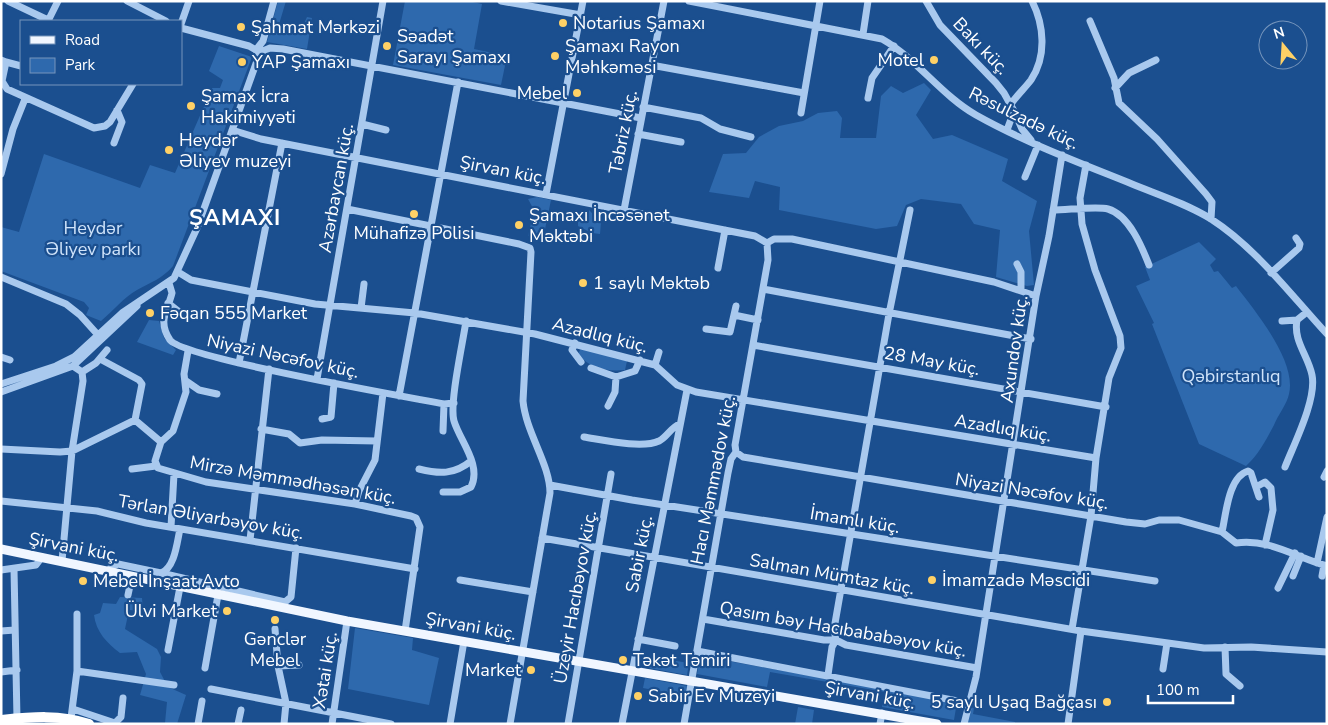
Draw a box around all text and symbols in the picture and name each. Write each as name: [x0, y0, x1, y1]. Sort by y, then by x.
place label: Notarius Şamaxı: [573, 11, 705, 35]
street label: Bakı küç.: [948, 12, 1014, 80]
place label: Şahmat Mərkəzi: [251, 15, 380, 39]
marker: Notarius Şamaxı: [557, 17, 569, 29]
legend: [20, 20, 182, 85]
north arrow: [1258, 20, 1308, 70]
marker: Şahmat Mərkəzi: [235, 21, 247, 33]
text: N: [1271, 22, 1287, 44]
place label: Səadət Sarayı Şamaxı: [397, 24, 511, 69]
text: Road: [65, 30, 100, 50]
place label: Şamaxı Rayon Məhkəməsi: [565, 34, 680, 79]
marker: Səadət Sarayı Şamaxı: [381, 40, 393, 52]
place label: Motel: [878, 48, 925, 72]
place label: YAP Şamaxı: [251, 50, 350, 74]
marker: Şamaxı Rayon Məhkəməsi: [549, 50, 561, 62]
marker: Motel: [928, 54, 940, 66]
text: Park: [65, 55, 95, 75]
marker: YAP Şamaxı: [236, 56, 248, 68]
place label: Mebel: [517, 81, 568, 105]
street label: Rəsulzadə küç.: [965, 81, 1083, 155]
place label: Şamax İcra Hakimiyyəti: [201, 84, 296, 129]
marker: Mebel: [571, 87, 583, 99]
street label: Təbriz küç.: [603, 88, 643, 176]
marker: Şamax İcra Hakimiyyəti: [185, 100, 197, 112]
street label: Azərbaycan küç.: [313, 122, 359, 254]
place label: Heydər Əliyev muzeyi: [179, 128, 291, 173]
marker: Heydər Əliyev muzeyi: [163, 144, 175, 156]
street label: Şirvan küç.: [458, 150, 548, 190]
district label: ŞAMAXI: [189, 203, 281, 233]
place label: Şamaxı İncəsənət Məktəbi: [529, 203, 670, 248]
marker: Mühafizə Polisi: [408, 208, 420, 220]
park label: Heydər Əliyev parkı: [45, 216, 141, 261]
marker: Şamaxı İncəsənət Məktəbi: [513, 219, 525, 231]
place label: Mühafizə Polisi: [353, 221, 475, 245]
place label: 1 saylı Məktəb: [593, 271, 710, 295]
marker: 1 saylı Məktəb: [577, 277, 589, 289]
street label: Axundov küç.: [995, 294, 1033, 404]
place label: Fəqan 555 Market: [160, 301, 308, 325]
marker: Fəqan 555 Market: [144, 307, 156, 319]
street label: Azadlıq küç.: [550, 312, 650, 358]
street label: Niyazi Nəcəfov küç.: [205, 328, 361, 384]
street label: 28 May küç.: [882, 341, 982, 381]
park label: Qəbirstanlıq: [1181, 364, 1281, 388]
street label: Hacı Məmmədov küç.: [685, 393, 741, 567]
street label: Azadlıq küç.: [953, 409, 1053, 447]
street label: Mirzə Məmmədhəsən küç.: [188, 450, 398, 510]
street label: Niyazi Nəcəfov küç.: [954, 467, 1110, 515]
street label: Tərlan Əliyarbəyov küç.: [116, 489, 306, 545]
street label: İmamlı küç.: [808, 501, 902, 539]
street label: Üzeyir Hacıbəyov küç.: [548, 508, 602, 686]
street label: Sabir küç.: [620, 513, 658, 595]
street label: Şirvani küç.: [27, 526, 121, 568]
street label: Salman Mümtaz küç.: [748, 548, 916, 600]
place label: İmamzadə Məscidi: [942, 568, 1090, 592]
place label: Mebel İnşaat Avto: [93, 569, 240, 593]
marker: İmamzadə Məscidi: [926, 574, 938, 586]
marker: Mebel İnşaat Avto: [77, 575, 89, 587]
street label: Qasım bəy Hacıbababəyov küç.: [718, 595, 968, 663]
place label: Ülvi Market: [125, 599, 218, 623]
marker: Ülvi Market: [221, 605, 233, 617]
street label: Şirvani küç.: [424, 606, 518, 646]
marker: Gənclər Mebel: [269, 614, 281, 626]
place label: Gənclər Mebel: [244, 627, 307, 672]
street label: Xətai küç.: [307, 630, 343, 710]
place label: Təkət Təmiri: [633, 648, 730, 672]
marker: Təkət Təmiri: [617, 654, 629, 666]
place label: Market: [465, 658, 522, 682]
marker: Market: [525, 664, 537, 676]
scale bar: [1148, 672, 1233, 704]
street label: Şirvani küç.: [823, 675, 917, 715]
text: 100 m: [1156, 680, 1200, 700]
place label: Sabir Ev Muzeyi: [648, 684, 775, 708]
marker: Sabir Ev Muzeyi: [632, 690, 644, 702]
place label: 5 saylı Uşaq Bağçası: [931, 690, 1097, 714]
marker: 5 saylı Uşaq Bağçası: [1101, 696, 1113, 708]

